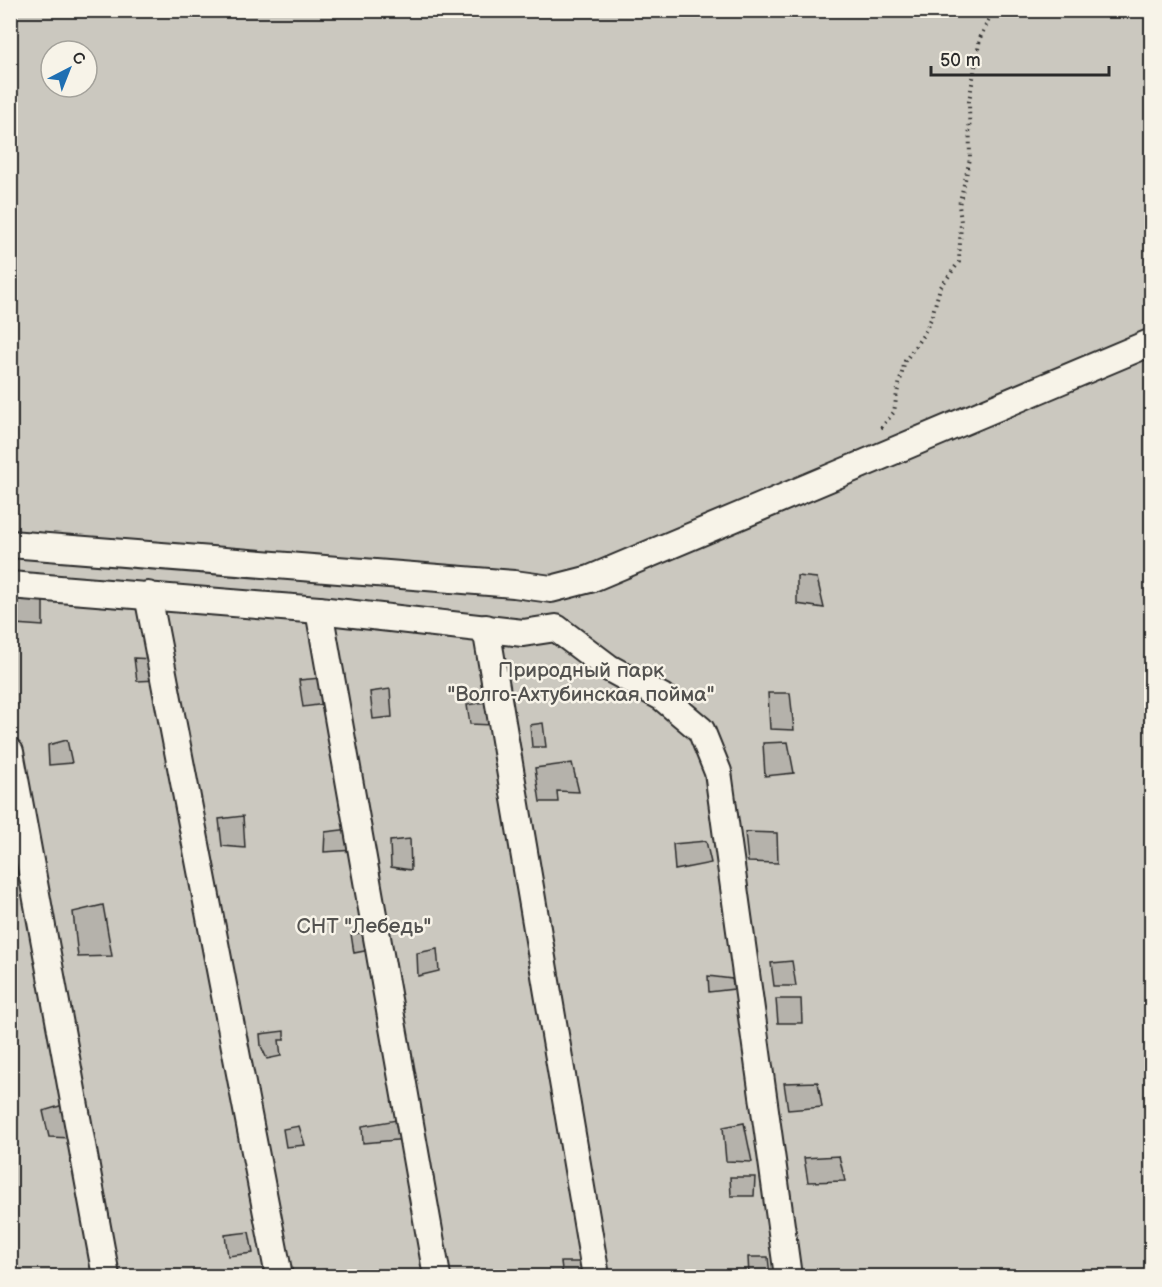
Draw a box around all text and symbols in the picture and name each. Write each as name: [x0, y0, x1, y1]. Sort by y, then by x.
north arrow: [39, 39, 99, 99]
scale bar: [931, 39, 1110, 77]
text: С: [68, 48, 89, 70]
text: 50 m: [940, 50, 981, 71]
park label: Природный парк "Волго-Ахтубинская пойма": [447, 658, 715, 707]
park label: СНТ "Лебедь": [297, 914, 431, 939]

